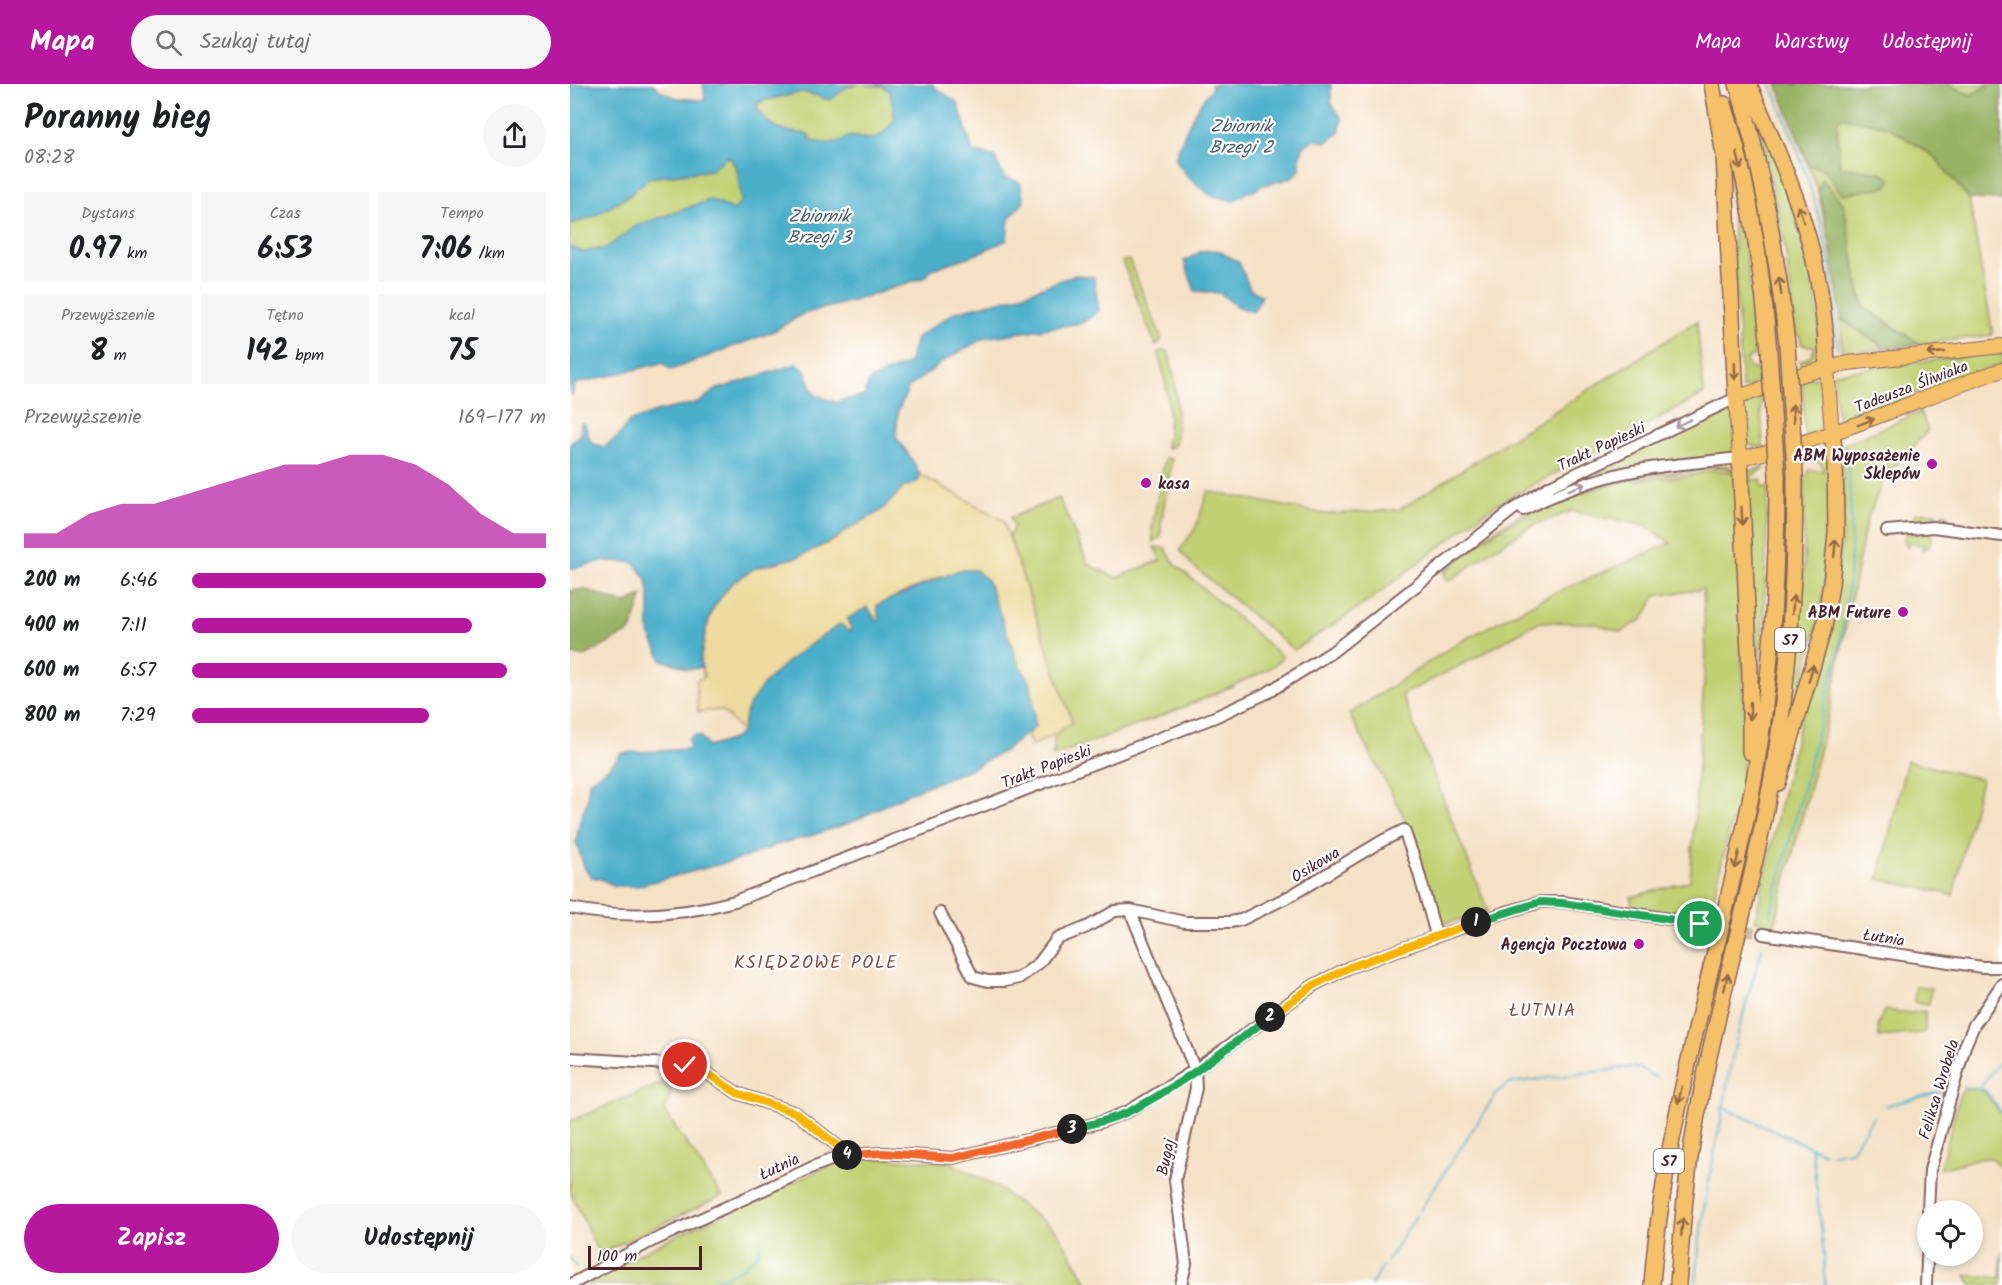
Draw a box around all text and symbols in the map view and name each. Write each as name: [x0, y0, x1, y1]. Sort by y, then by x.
search box: [131, 15, 551, 69]
text: Mapa: [30, 20, 95, 65]
text: Szukaj tutaj: [200, 25, 310, 60]
icon: search: [152, 26, 185, 59]
text: Mapa: [1695, 26, 1741, 59]
text: Warstwy: [1774, 26, 1849, 59]
text: Udostępnij: [1882, 26, 1972, 59]
text: Poranny bieg: [24, 93, 212, 146]
button: share: [483, 104, 546, 167]
water label: Zbiornik Brzegi 2: [1209, 113, 1275, 163]
text: 08:28: [24, 142, 75, 174]
one-way arrow: [1734, 151, 1746, 170]
text: Dystans: [81, 201, 135, 226]
text: Czas: [270, 201, 300, 226]
text: Tempo: [440, 201, 484, 226]
water label: Zbiornik Brzegi 3: [787, 203, 854, 253]
one-way arrow: [1795, 205, 1806, 224]
text: 0.97: [69, 226, 121, 274]
text: 6:53: [257, 226, 313, 274]
text: 7:06: [419, 226, 472, 274]
text: km: [121, 241, 147, 266]
text: /km: [472, 241, 505, 266]
one-way arrow: [1775, 277, 1786, 297]
text: Przewyższenie: [61, 303, 155, 328]
text: Tętno: [266, 303, 304, 328]
text: kcal: [449, 303, 475, 328]
text: 8: [90, 328, 107, 376]
text: 142: [246, 328, 289, 376]
text: 75: [447, 328, 477, 376]
text: m: [107, 343, 126, 368]
text: bpm: [289, 343, 324, 368]
one-way arrow: [1926, 348, 1946, 359]
street label: Tadeusza Śliwiaka: [1851, 354, 1972, 421]
one-way arrow: [1729, 360, 1740, 380]
text: Przewyższenie: [24, 402, 142, 434]
text: 169–177 m: [458, 402, 546, 434]
one-way arrow: [1787, 404, 1798, 424]
street label: Trakt Papieski: [1554, 416, 1651, 479]
one-way arrow: [1856, 416, 1875, 427]
one-way arrow: [1674, 418, 1692, 429]
place label: ABM Wyposażenie Sklepów: [1793, 444, 1921, 487]
marker: ABM Wyposażenie Sklepów: [1925, 457, 1939, 471]
place label: kasa: [1158, 472, 1190, 497]
marker: kasa: [1139, 476, 1153, 490]
one-way arrow: [1567, 481, 1585, 492]
one-way arrow: [1737, 506, 1748, 526]
one-way arrow: [1829, 538, 1840, 558]
text: 200 m: [24, 565, 80, 597]
text: 6:46: [120, 565, 158, 597]
one-way arrow: [1788, 594, 1799, 614]
place label: ABM Future: [1808, 601, 1891, 626]
marker: ABM Future: [1896, 605, 1910, 619]
text: 400 m: [24, 610, 80, 642]
text: 7:11: [120, 610, 147, 642]
road number: S7: [1775, 628, 1805, 652]
text: 600 m: [24, 655, 79, 687]
text: 6:57: [120, 655, 156, 687]
one-way arrow: [1806, 663, 1818, 682]
text: 800 m: [24, 700, 80, 732]
text: 7:29: [120, 700, 156, 732]
one-way arrow: [1744, 701, 1756, 721]
street label: Trakt Papieski: [998, 738, 1096, 796]
street label: Osikowa: [1286, 841, 1345, 890]
one-way arrow: [1731, 850, 1742, 869]
pin: [1674, 898, 1725, 949]
pin: 1: [1461, 907, 1491, 937]
icon: arrive: [1683, 907, 1716, 940]
text: 1: [1474, 909, 1478, 934]
street label: Łutnia: [1861, 923, 1906, 954]
place label: Agencja Pocztowa: [1501, 933, 1627, 958]
marker: Agencja Pocztowa: [1632, 937, 1646, 951]
district label: KSIĘDZOWE POLE: [734, 949, 898, 978]
one-way arrow: [1721, 973, 1733, 992]
district label: ŁUTNIA: [1509, 997, 1577, 1026]
pin: 2: [1255, 1002, 1285, 1032]
text: 2: [1265, 1004, 1275, 1029]
street label: Feliksa Wrobela: [1912, 1036, 1967, 1143]
pin: [659, 1039, 710, 1090]
icon: check: [668, 1048, 701, 1081]
one-way arrow: [1674, 1086, 1686, 1105]
pin: 3: [1057, 1114, 1087, 1144]
text: 3: [1068, 1116, 1076, 1141]
street label: Bugaj: [1150, 1136, 1183, 1178]
pin: 4: [832, 1140, 862, 1170]
text: 4: [843, 1142, 851, 1167]
street label: Łutnia: [755, 1147, 804, 1188]
road number: S7: [1654, 1149, 1684, 1173]
map controls: [1917, 1200, 1983, 1266]
button: locate: [1917, 1200, 1983, 1266]
button: Zapisz: [24, 1204, 279, 1273]
button: Udostępnij: [291, 1204, 546, 1273]
one-way arrow: [1677, 1217, 1688, 1237]
scale bar: [588, 1243, 702, 1270]
text: 100 m: [597, 1244, 637, 1269]

